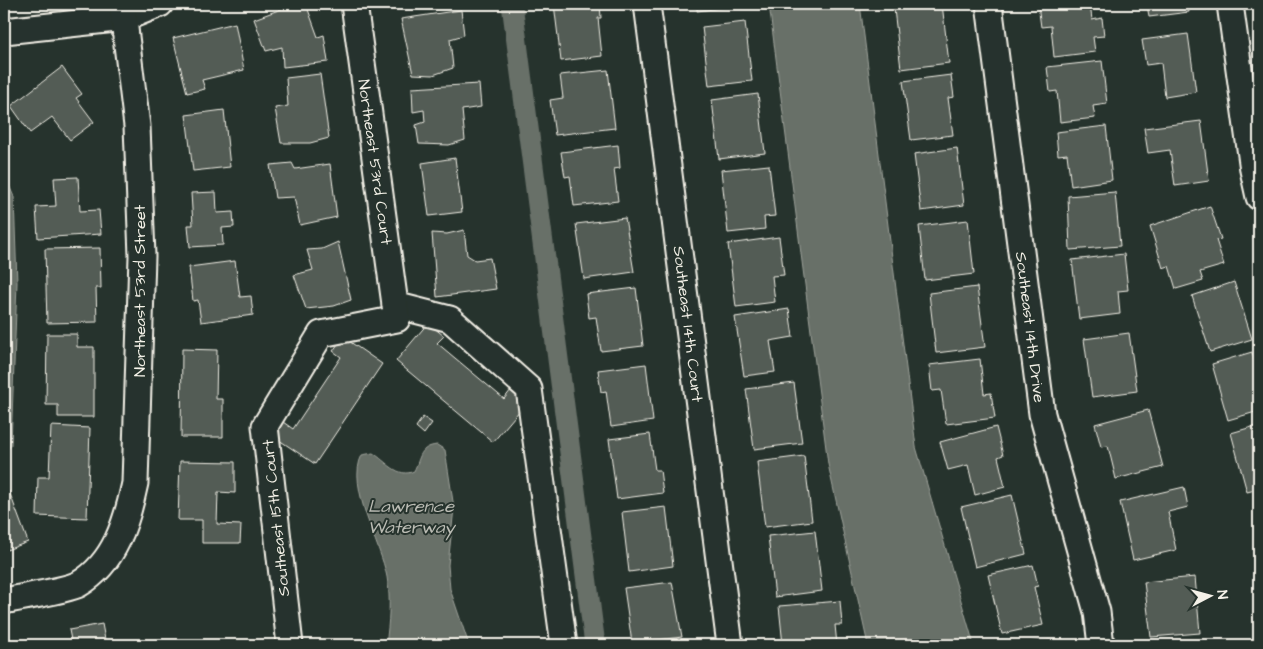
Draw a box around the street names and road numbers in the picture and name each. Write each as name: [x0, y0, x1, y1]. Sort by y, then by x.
street label: Northeast 53rd Court: [353, 78, 398, 247]
street label: Northeast 53rd Street: [129, 204, 151, 377]
street label: Southeast 14th Court: [668, 245, 709, 404]
street label: Southeast 14th Drive: [1010, 250, 1050, 404]
street label: Southeast 15th Court: [257, 438, 295, 597]

